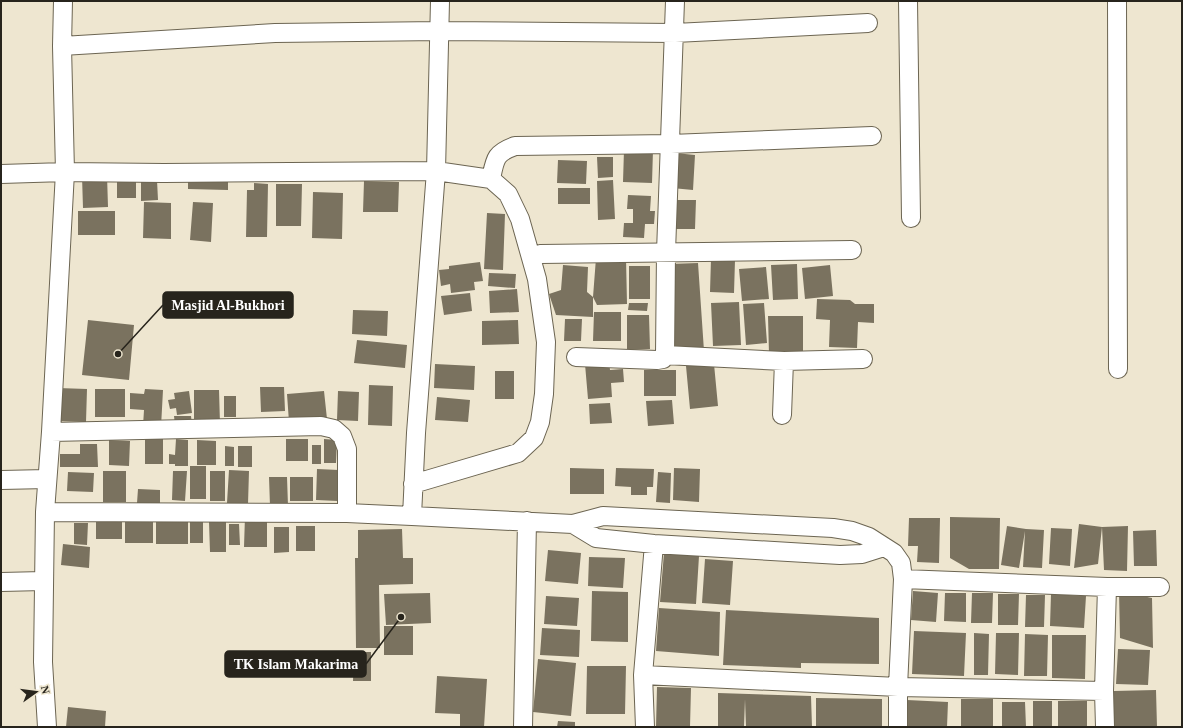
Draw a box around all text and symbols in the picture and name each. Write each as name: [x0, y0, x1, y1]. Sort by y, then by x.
callout: Masjid Al-Bukhori: [163, 292, 293, 318]
text: Masjid Al-Bukhori: [171, 298, 285, 313]
callout: TK Islam Makarima: [225, 651, 366, 677]
text: TK Islam Makarima: [234, 657, 358, 672]
north arrow: [16, 672, 56, 712]
text: N: [39, 684, 52, 695]

